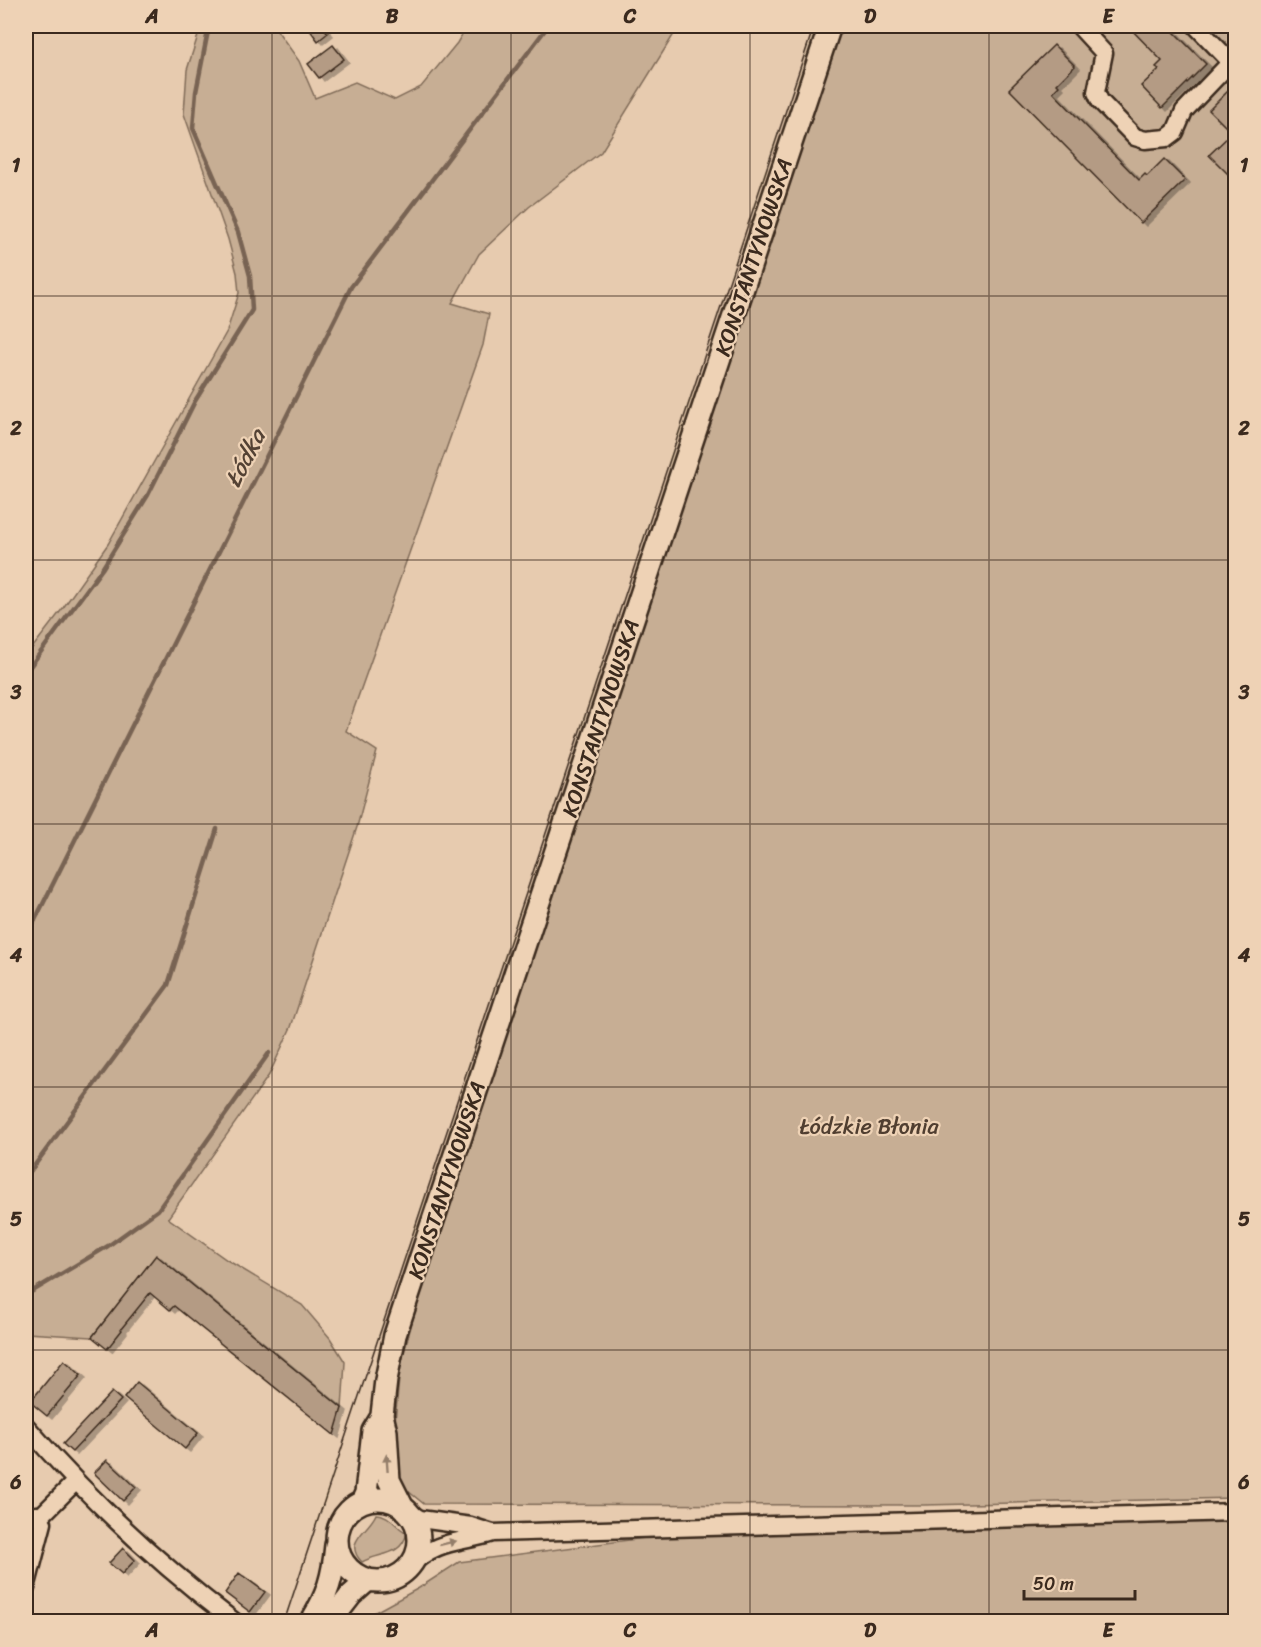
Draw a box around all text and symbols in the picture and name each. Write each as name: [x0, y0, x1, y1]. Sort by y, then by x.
text: A: [144, 0, 159, 34]
text: B: [386, 0, 399, 34]
text: C: [623, 0, 637, 34]
text: D: [864, 0, 877, 34]
text: E: [1102, 0, 1115, 34]
text: 1: [12, 148, 21, 183]
text: 1: [1240, 148, 1249, 183]
street label: KONSTANTYNOWSKA: [703, 153, 804, 361]
text: 2: [9, 411, 22, 446]
text: 2: [1237, 411, 1250, 446]
water label: Łódka: [213, 420, 278, 495]
street label: KONSTANTYNOWSKA: [550, 614, 651, 822]
text: 3: [10, 675, 22, 710]
text: 3: [1238, 675, 1250, 710]
text: 4: [9, 938, 23, 973]
text: 4: [1237, 938, 1251, 973]
street label: KONSTANTYNOWSKA: [396, 1076, 497, 1284]
park label: Łódzkie Błonia: [799, 1107, 940, 1146]
text: 5: [10, 1202, 22, 1237]
text: 5: [1238, 1202, 1250, 1237]
one-way arrow: [383, 1453, 392, 1472]
text: 6: [9, 1465, 22, 1500]
text: 6: [1237, 1465, 1250, 1500]
one-way arrow: [439, 1538, 457, 1548]
scale bar: [1024, 1563, 1135, 1601]
text: 50 m: [1033, 1568, 1074, 1600]
text: A: [144, 1613, 159, 1647]
text: B: [386, 1613, 399, 1647]
text: C: [623, 1613, 637, 1647]
text: D: [864, 1613, 877, 1647]
text: E: [1102, 1613, 1115, 1647]

